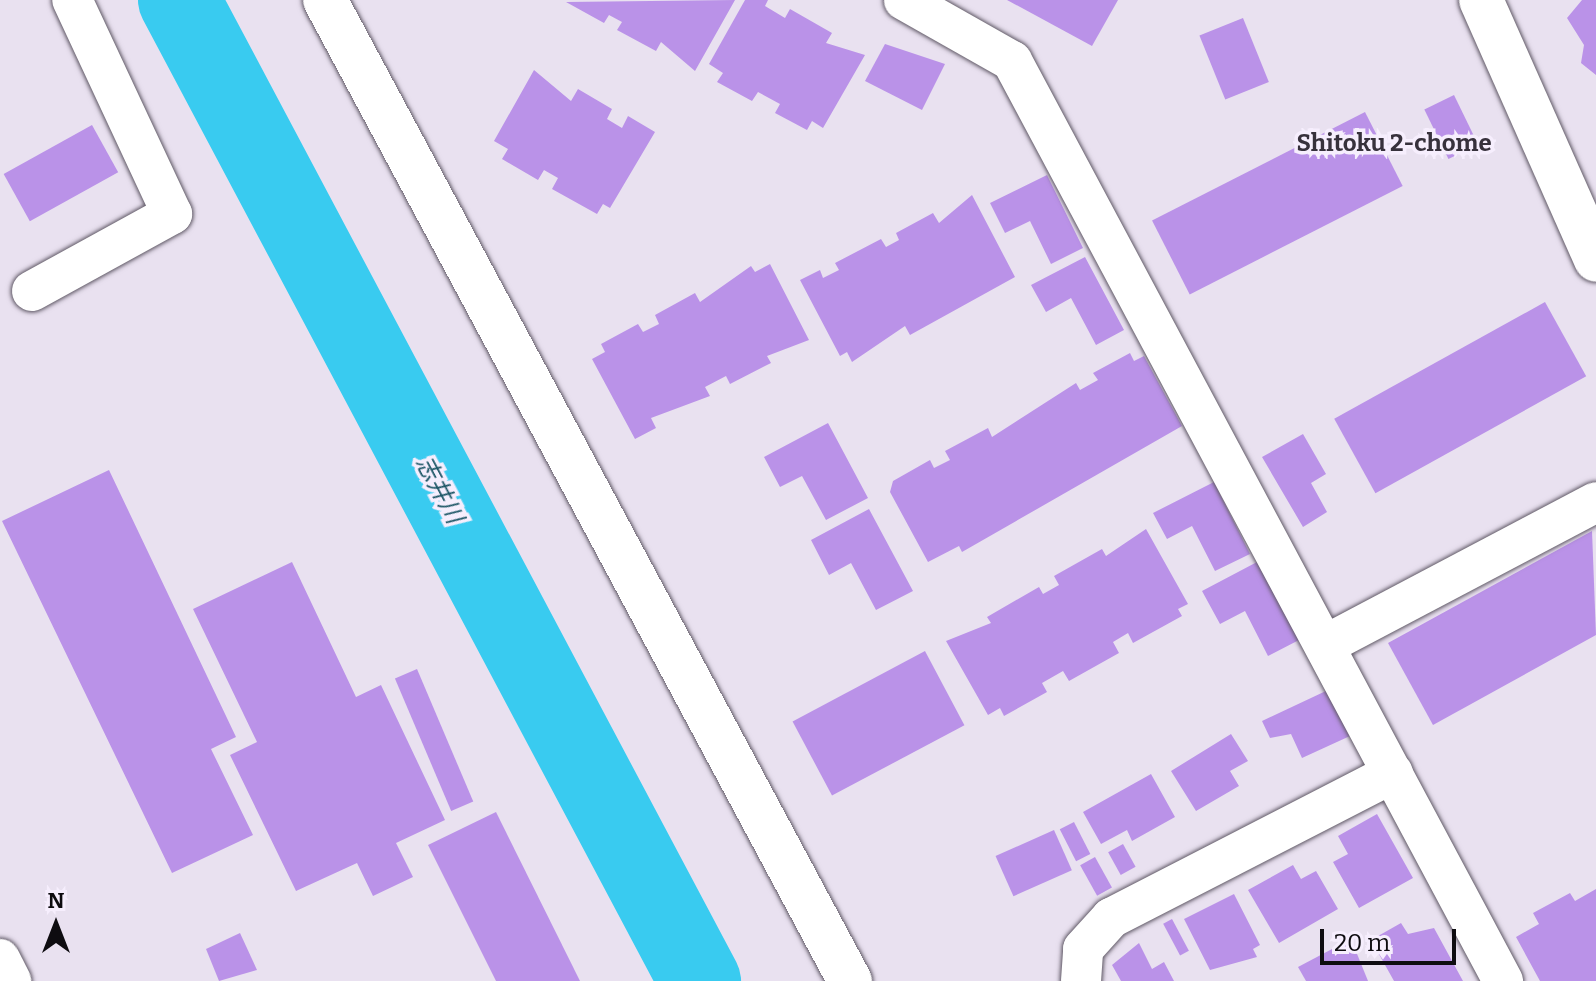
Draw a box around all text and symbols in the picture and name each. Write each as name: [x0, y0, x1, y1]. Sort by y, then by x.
district label: Shitoku 2-chome: [1296, 130, 1492, 158]
water label: 志井川: [409, 451, 469, 529]
north arrow: [16, 885, 96, 965]
text: N: [48, 887, 64, 914]
scale bar: [1324, 913, 1460, 963]
text: 20 m: [1334, 929, 1390, 957]

